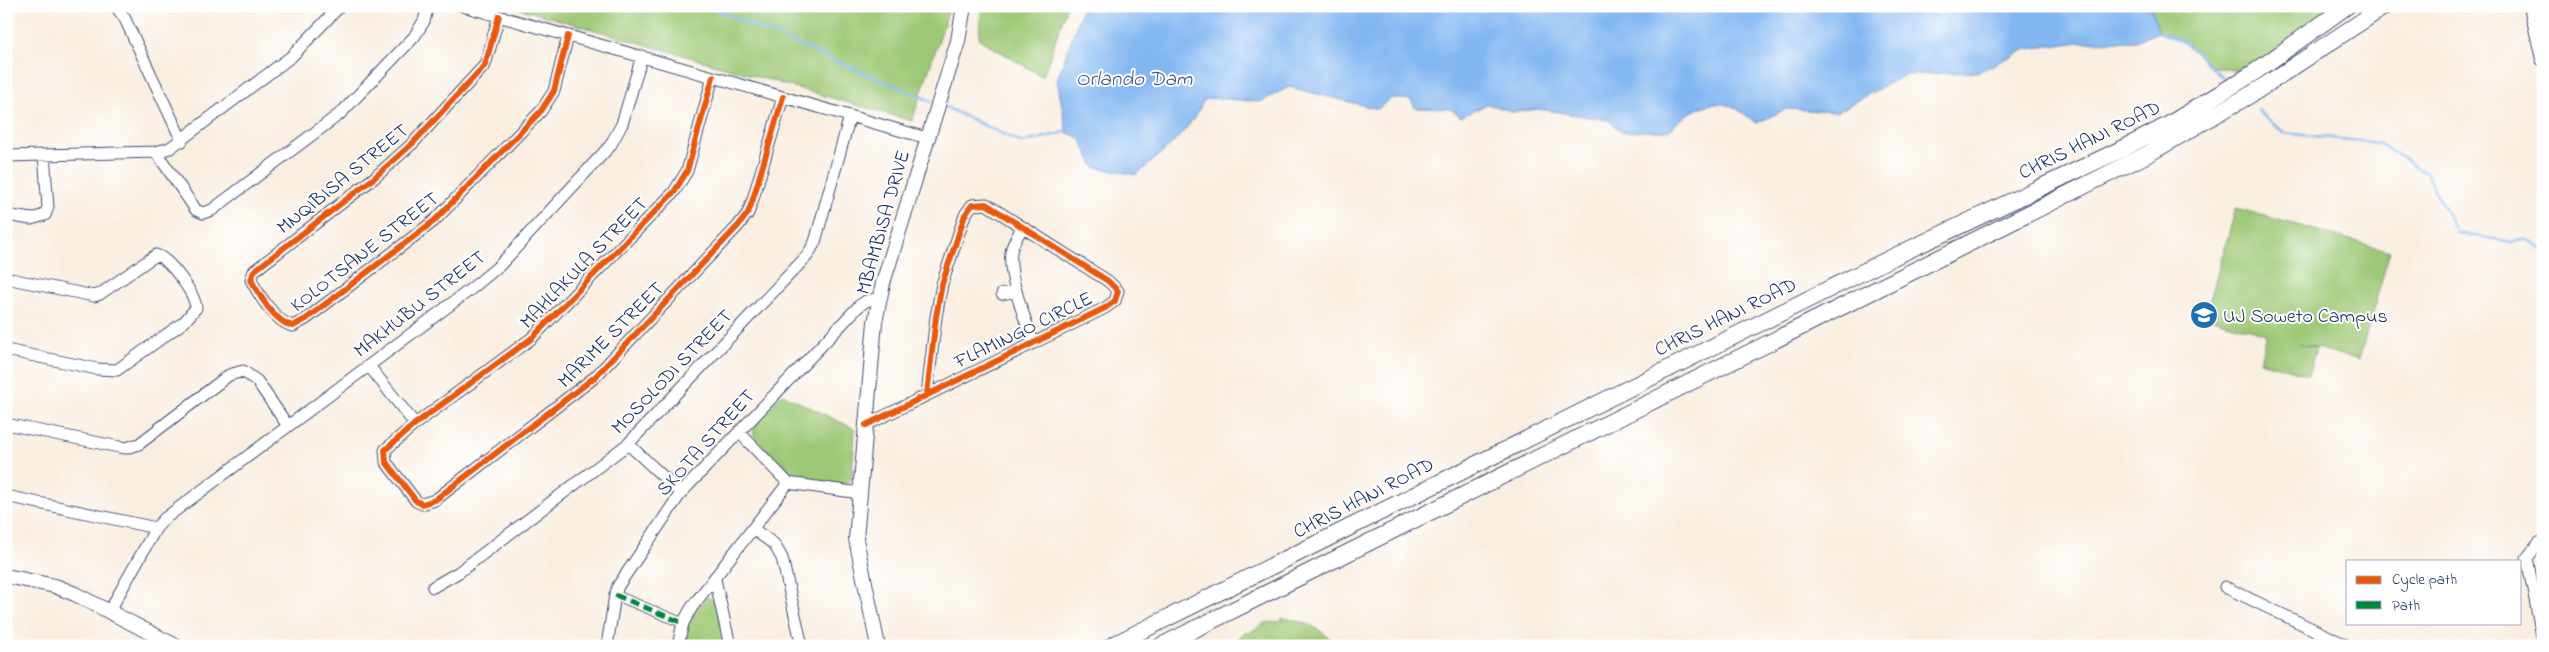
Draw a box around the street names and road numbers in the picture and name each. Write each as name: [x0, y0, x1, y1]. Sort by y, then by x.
street label: CHRIS HANI ROAD: [2014, 94, 2166, 188]
street label: MNQIBISA STREET: [271, 118, 416, 242]
street label: MBAMBISA DRIVE: [850, 147, 919, 298]
street label: KOLOTSANE STREET: [285, 186, 446, 320]
street label: MAHLAKULA STREET: [514, 191, 656, 336]
street label: MAKHUBU STREET: [348, 244, 493, 366]
street label: CHRIS HANI ROAD: [1650, 271, 1802, 365]
street label: MARIME STREET: [552, 276, 672, 396]
street label: FLAMINGO CIRCLE: [949, 285, 1098, 378]
street label: MOSOLODI STREET: [605, 304, 740, 442]
street label: SKOTA STREET: [651, 384, 763, 504]
street label: CHRIS HANI ROAD: [1289, 451, 1440, 547]

